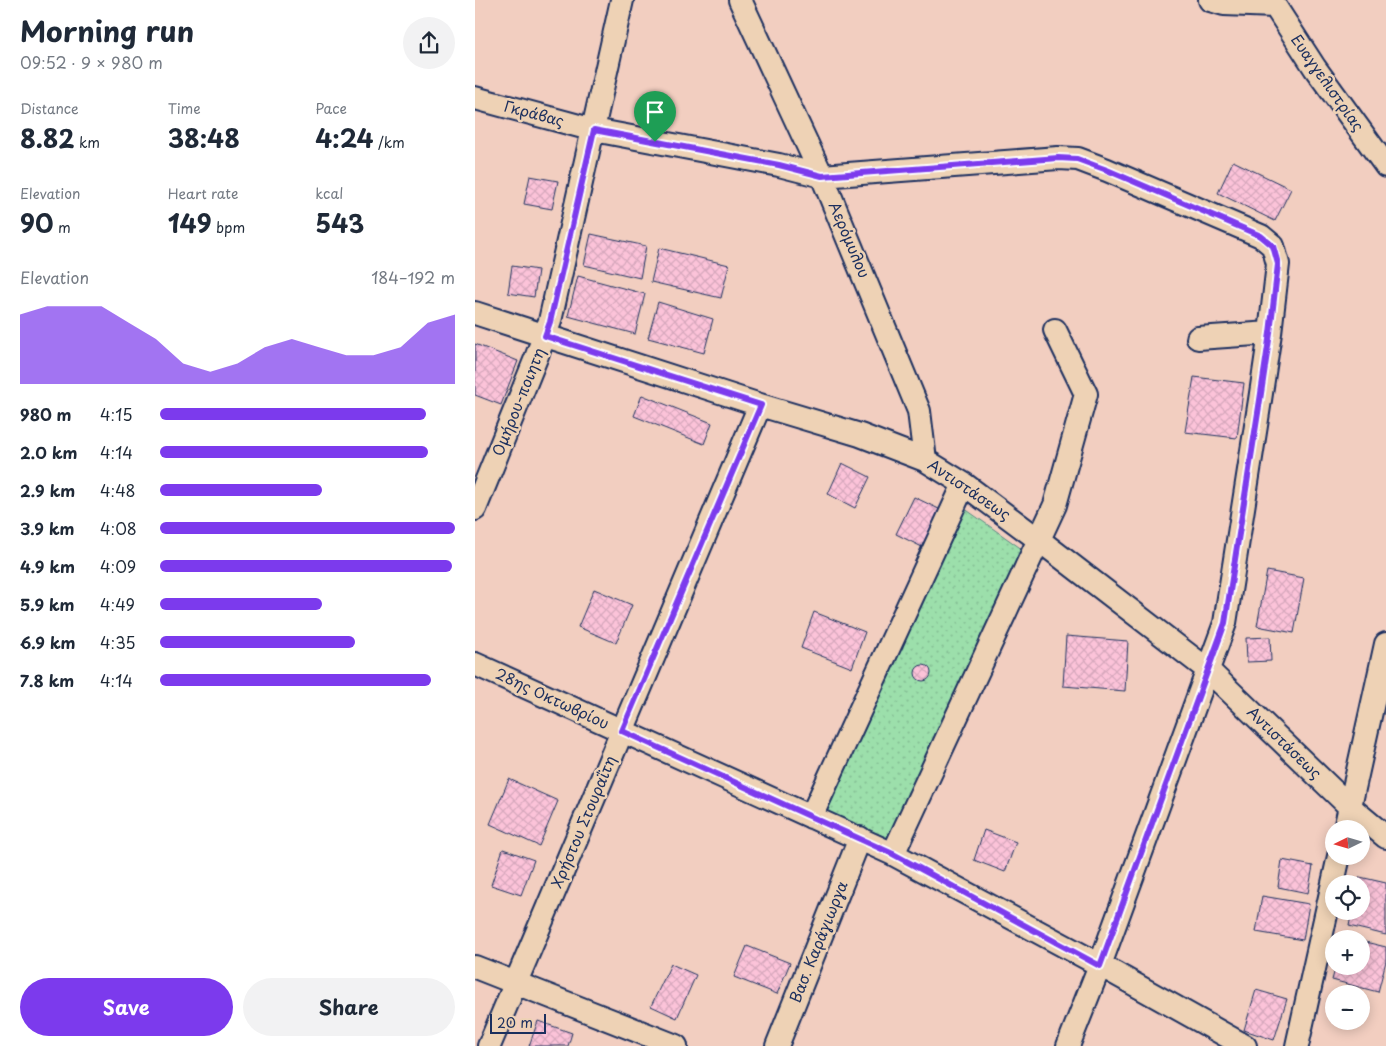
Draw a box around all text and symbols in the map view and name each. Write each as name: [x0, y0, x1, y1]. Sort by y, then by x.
text: Morning run: [20, 9, 194, 52]
button: share: [403, 17, 455, 69]
street label: Ευαγγελιστρίας: [1286, 29, 1371, 136]
text: 09:52 · 9 × 980 m: [20, 50, 163, 74]
pin: [634, 91, 676, 142]
street label: Γκράβας: [502, 94, 567, 132]
text: Distance: [20, 98, 79, 119]
text: Time: [168, 98, 201, 119]
text: Pace: [315, 98, 347, 119]
icon: arrive: [641, 98, 669, 126]
text: 8.82: [20, 119, 74, 157]
text: 38:48: [168, 119, 240, 157]
text: 4:24: [315, 119, 373, 157]
text: km: [74, 132, 100, 153]
text: /km: [373, 132, 405, 153]
text: Elevation: [20, 183, 80, 204]
text: Heart rate: [168, 183, 238, 204]
text: kcal: [315, 183, 343, 204]
street label: Αερόμυλου: [824, 198, 877, 281]
text: 90: [20, 204, 53, 242]
text: 149: [168, 204, 212, 242]
text: 543: [315, 204, 364, 242]
text: m: [53, 217, 71, 238]
text: bpm: [212, 217, 245, 238]
text: Elevation: [20, 265, 89, 289]
text: 184–192 m: [371, 265, 455, 289]
street label: Ομήρου-ποιητη: [485, 344, 550, 459]
text: 980 m: [20, 402, 72, 426]
text: 4:15: [100, 402, 133, 426]
text: 2.0 km: [20, 440, 77, 464]
text: 4:14: [100, 440, 133, 464]
street label: Αντιστάσεως: [924, 452, 1016, 525]
text: 2.9 km: [20, 478, 75, 502]
text: 4:48: [100, 478, 136, 502]
text: 3.9 km: [20, 516, 75, 540]
text: 4:08: [100, 516, 137, 540]
text: 4.9 km: [20, 554, 75, 578]
text: 4:09: [100, 554, 136, 578]
text: 5.9 km: [20, 592, 75, 616]
text: 4:49: [100, 592, 135, 616]
text: 6.9 km: [20, 630, 76, 654]
text: 4:35: [100, 630, 136, 654]
street label: 28ης Οκτωβρίου: [492, 661, 613, 734]
text: 7.8 km: [20, 668, 74, 692]
text: 4:14: [100, 668, 133, 692]
street label: Αντιστάσεως: [1243, 700, 1328, 784]
street label: Χρήστου Στουραΐτη: [544, 752, 621, 891]
north arrow: [1325, 820, 1370, 865]
map controls: [1325, 820, 1370, 1030]
button: locate: [1325, 875, 1370, 920]
street label: Βασ. Καράγιωργα: [783, 877, 853, 1006]
button: +: [1325, 930, 1370, 975]
button: Save: [20, 978, 233, 1036]
button: Share: [243, 978, 455, 1036]
button: −: [1325, 985, 1370, 1030]
scale bar: [490, 1011, 546, 1034]
text: 20 m: [497, 1012, 533, 1033]

